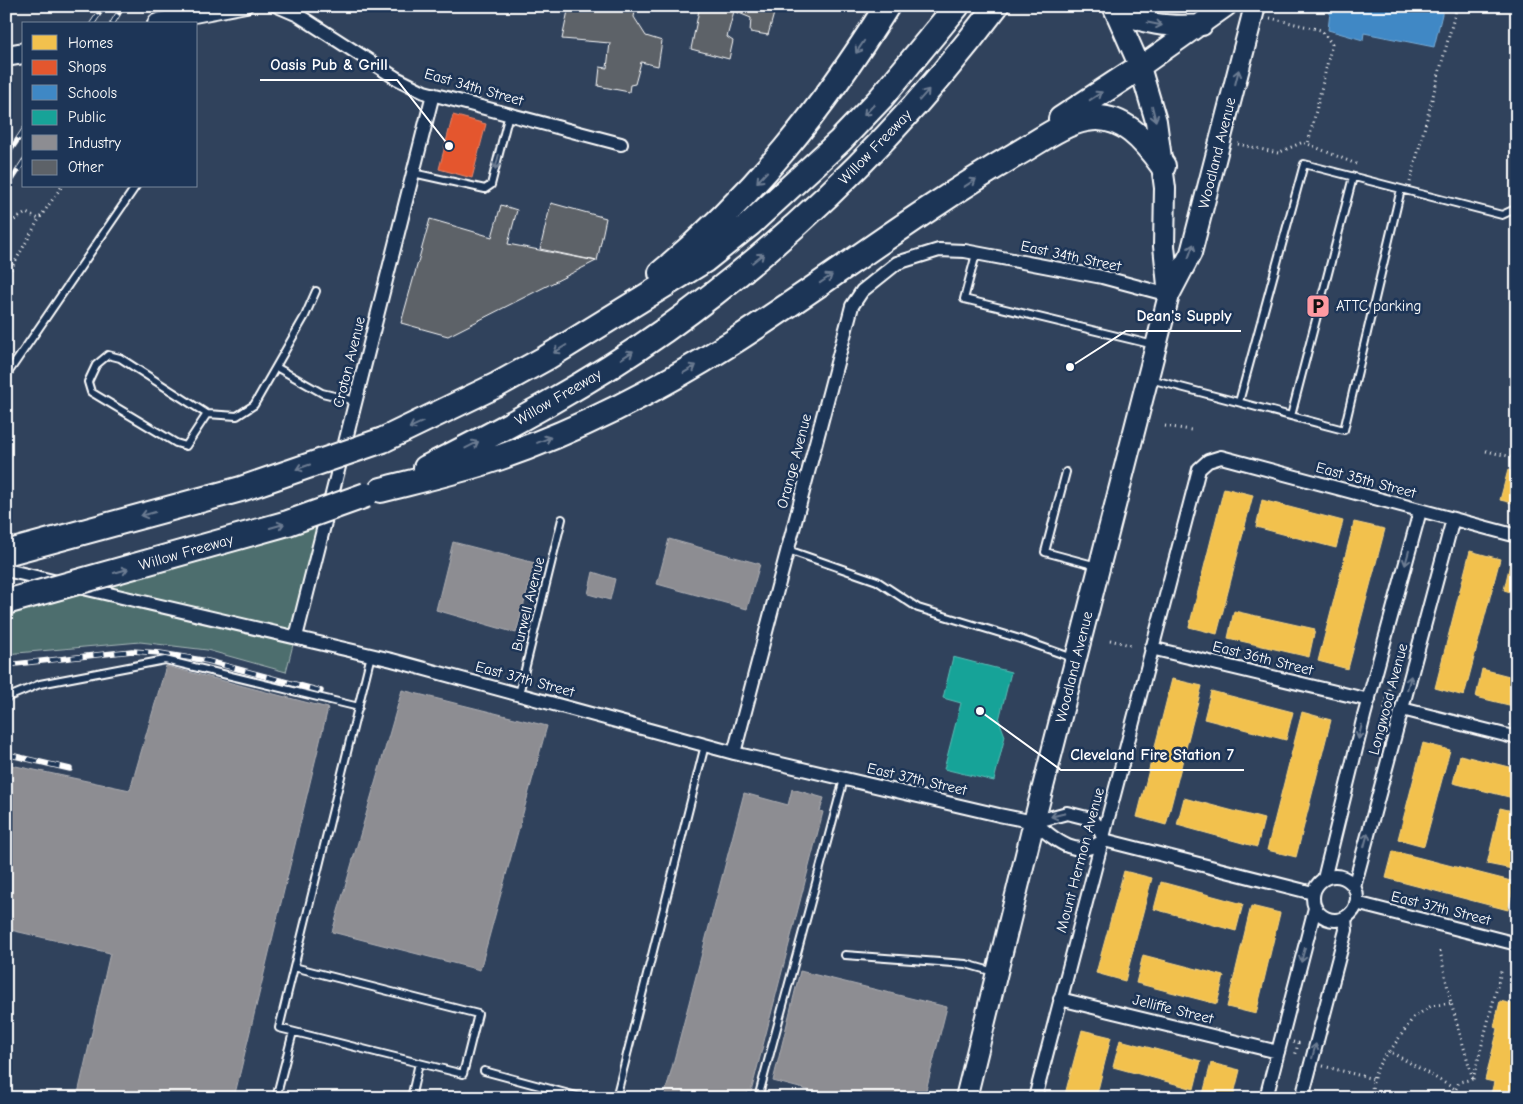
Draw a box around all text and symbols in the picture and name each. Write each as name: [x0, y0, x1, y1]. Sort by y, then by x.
one-way arrow: [1147, 20, 1163, 30]
legend: [22, 22, 198, 188]
text: Homes: [68, 34, 113, 52]
one-way arrow: [855, 40, 865, 54]
callout: Oasis Pub & Grill: [260, 49, 397, 80]
text: Oasis Pub & Grill: [270, 56, 388, 74]
text: Shops: [68, 58, 106, 76]
street label: East 34th Street: [422, 64, 526, 110]
one-way arrow: [1232, 70, 1242, 86]
text: Schools: [68, 84, 117, 102]
one-way arrow: [918, 89, 929, 102]
one-way arrow: [1088, 91, 1102, 101]
street label: Woodland Avenue: [1194, 95, 1240, 211]
one-way arrow: [863, 104, 875, 117]
street label: Willow Freeway: [835, 106, 915, 188]
one-way arrow: [1150, 106, 1159, 122]
text: Public: [68, 108, 106, 126]
text: Industry: [68, 134, 121, 152]
one-way arrow: [492, 153, 501, 169]
text: Other: [68, 158, 103, 176]
one-way arrow: [756, 170, 768, 183]
one-way arrow: [962, 178, 976, 188]
street label: East 34th Street: [1019, 237, 1123, 276]
one-way arrow: [1187, 244, 1196, 260]
one-way arrow: [751, 253, 764, 264]
one-way arrow: [819, 274, 833, 285]
parking icon: ATTC parking: [1305, 293, 1331, 319]
place label: ATTC parking: [1336, 297, 1422, 315]
callout: Dean's Supply: [1126, 300, 1241, 331]
text: Dean's Supply: [1136, 307, 1232, 325]
street label: Croton Avenue: [329, 314, 369, 410]
one-way arrow: [553, 345, 567, 355]
one-way arrow: [620, 349, 634, 360]
one-way arrow: [683, 363, 697, 373]
street label: Willow Freeway: [511, 365, 605, 429]
street label: Orange Avenue: [773, 411, 815, 510]
one-way arrow: [409, 420, 424, 430]
one-way arrow: [536, 435, 552, 444]
one-way arrow: [464, 440, 479, 450]
street label: East 35th Street: [1314, 458, 1419, 502]
one-way arrow: [296, 463, 312, 473]
one-way arrow: [140, 510, 156, 520]
one-way arrow: [269, 521, 285, 530]
street label: Willow Freeway: [137, 530, 236, 574]
one-way arrow: [1402, 550, 1411, 566]
street label: Burwell Avenue: [508, 555, 549, 653]
one-way arrow: [112, 565, 128, 575]
street label: Woodland Avenue: [1051, 609, 1097, 725]
street label: East 36th Street: [1211, 637, 1316, 679]
street label: Longwood Avenue: [1364, 641, 1412, 757]
street label: East 37th Street: [473, 657, 577, 701]
one-way arrow: [1405, 675, 1414, 691]
one-way arrow: [1355, 724, 1364, 740]
callout: Cleveland Fire Station 7: [1061, 739, 1244, 770]
text: Cleveland Fire Station 7: [1070, 746, 1235, 764]
street label: East 37th Street: [865, 759, 969, 799]
street label: Mount Hermon Avenue: [1052, 785, 1108, 934]
one-way arrow: [1050, 811, 1066, 821]
one-way arrow: [1362, 832, 1372, 848]
street label: East 37th Street: [1389, 887, 1493, 929]
one-way arrow: [1298, 947, 1307, 963]
street label: Jelliffe Street: [1131, 990, 1216, 1028]
one-way arrow: [1310, 1043, 1319, 1059]

